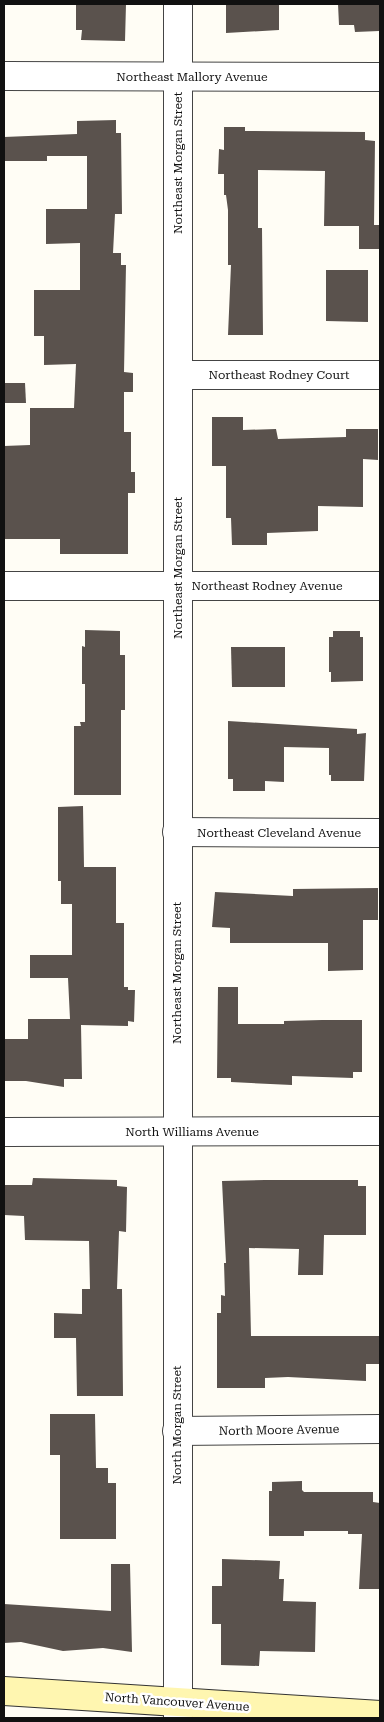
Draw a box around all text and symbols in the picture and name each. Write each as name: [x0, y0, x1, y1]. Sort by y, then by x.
street label: Northeast Mallory Avenue: [116, 70, 268, 84]
street label: Northeast Morgan Street: [171, 91, 185, 234]
street label: Northeast Rodney Court: [208, 368, 350, 382]
street label: Northeast Morgan Street: [171, 496, 185, 639]
street label: Northeast Rodney Avenue: [191, 579, 343, 593]
street label: Northeast Cleveland Avenue: [197, 826, 361, 840]
street label: Northeast Morgan Street: [170, 901, 184, 1044]
street label: North Williams Avenue: [125, 1125, 259, 1139]
street label: North Morgan Street: [170, 1365, 184, 1485]
street label: North Moore Avenue: [219, 1422, 340, 1438]
street label: North Vancouver Avenue: [104, 1690, 250, 1714]

